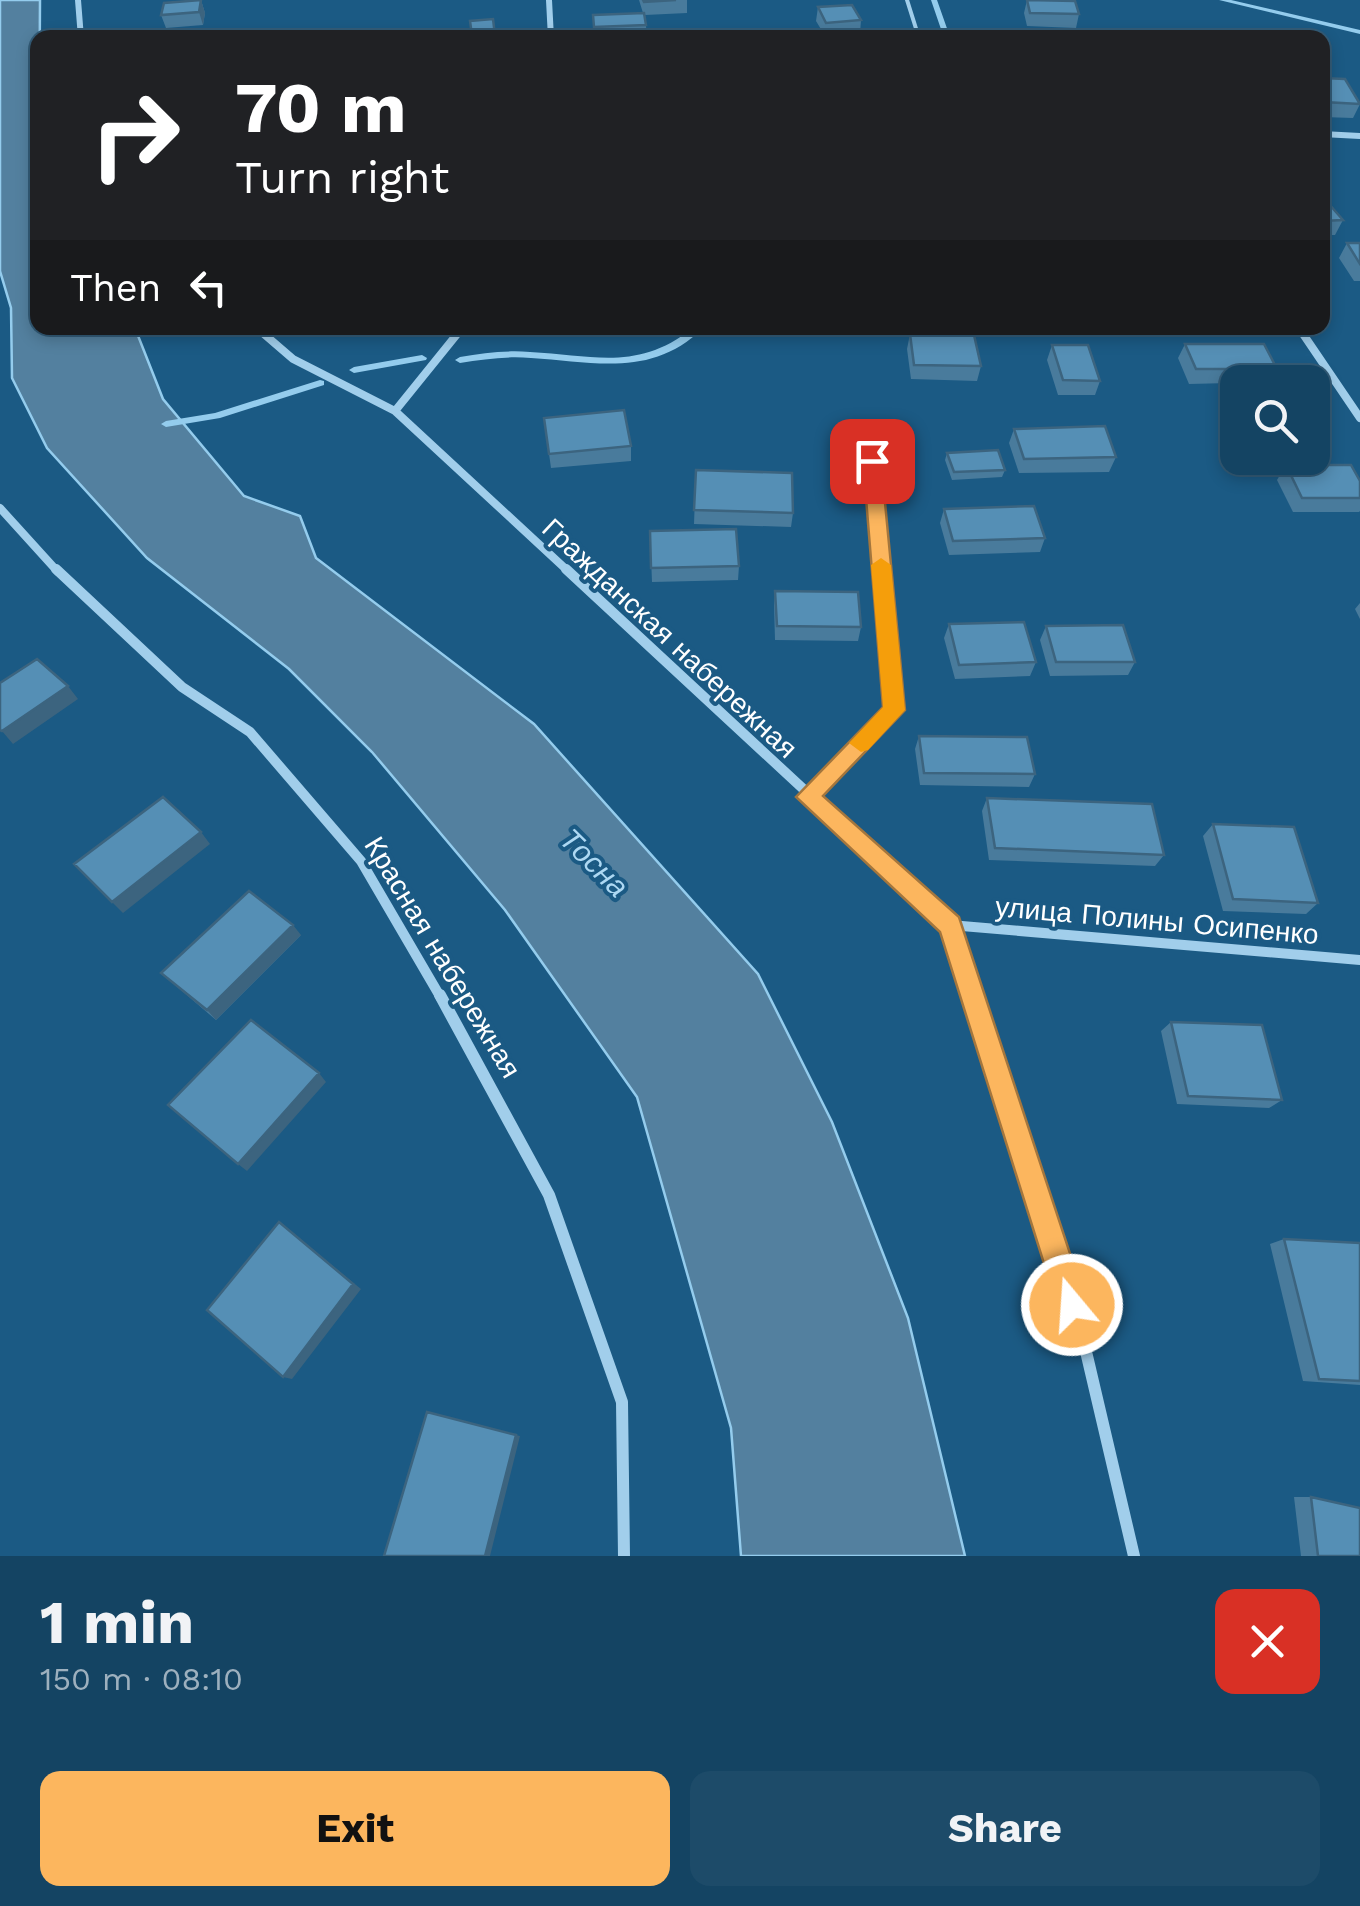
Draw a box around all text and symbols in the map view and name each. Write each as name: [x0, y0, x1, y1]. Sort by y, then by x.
text: 70 m: [235, 67, 407, 149]
icon: right: [70, 70, 200, 200]
text: Turn right: [235, 151, 449, 204]
icon: left: [181, 260, 236, 315]
text: Then: [70, 266, 161, 310]
map controls: [1220, 365, 1330, 475]
button: search: [1220, 365, 1330, 475]
pin: [830, 419, 915, 504]
icon: arrive: [845, 434, 900, 489]
street label: Гражданская набережная: [536, 512, 804, 765]
water label: Тосна: [553, 821, 636, 904]
street label: Красная набережная: [358, 831, 528, 1084]
street label: улица Полины Осипенко: [994, 890, 1320, 951]
position arrow: [1020, 1253, 1124, 1357]
text: 1 min: [40, 1587, 194, 1658]
button: close: [1215, 1589, 1320, 1694]
text: 150 m · 08:10: [40, 1660, 243, 1698]
button: Exit: [40, 1771, 670, 1886]
button: Share: [690, 1771, 1320, 1886]

